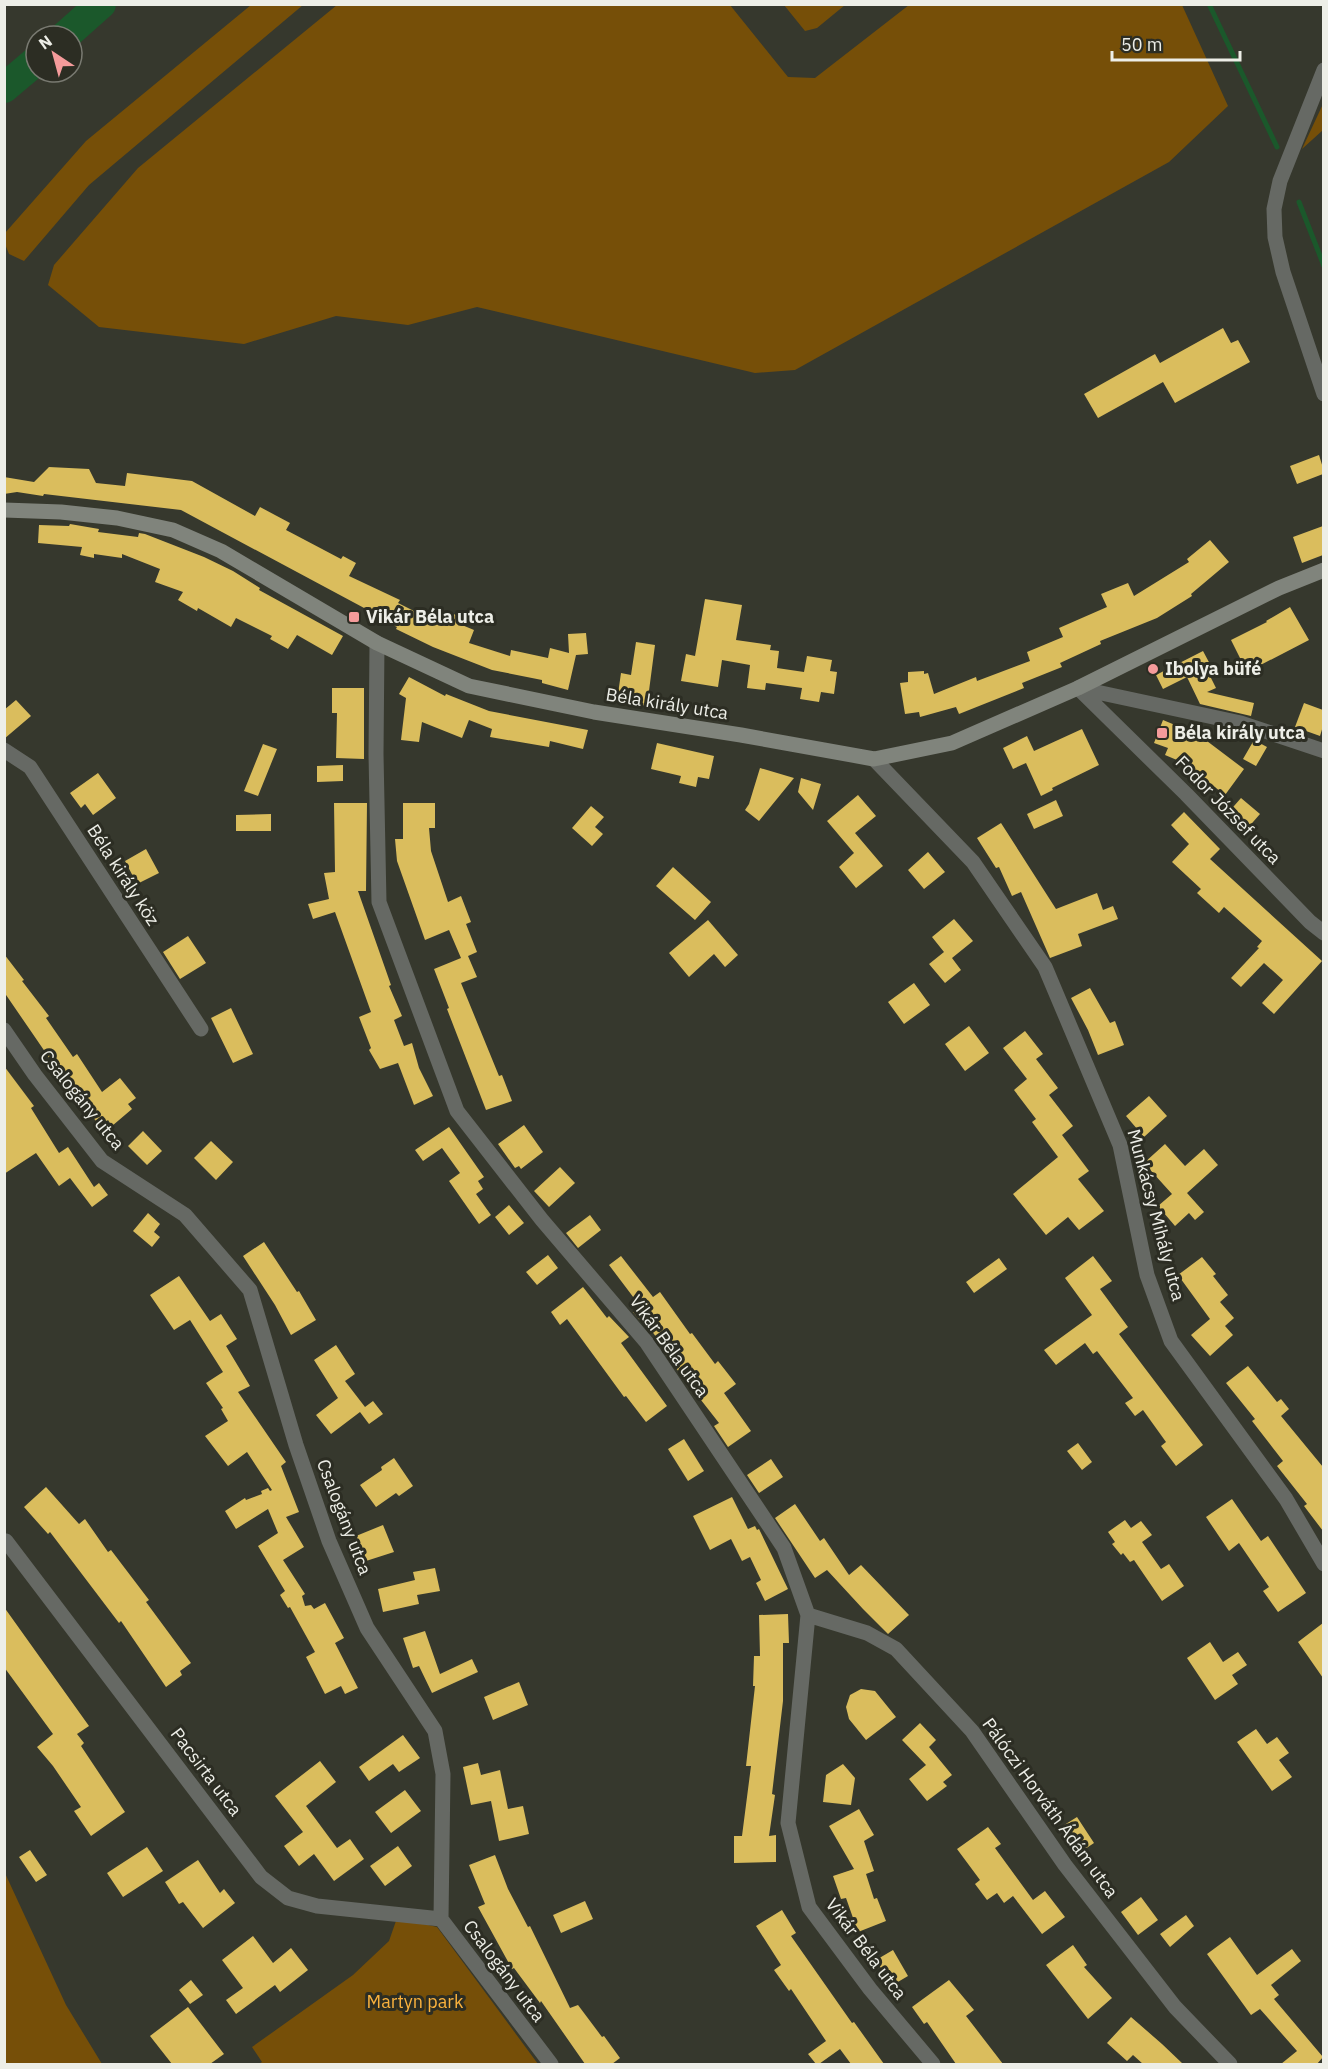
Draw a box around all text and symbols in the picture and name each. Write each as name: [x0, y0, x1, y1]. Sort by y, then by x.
north arrow: [24, 24, 84, 84]
scale bar: [1112, 24, 1240, 62]
text: N: [35, 30, 56, 53]
text: 50 m: [1121, 33, 1163, 56]
place label: Vikár Béla utca: [366, 605, 494, 628]
marker: Vikár Béla utca: [347, 610, 361, 624]
place label: Ibolya büfé: [1165, 657, 1261, 680]
marker: Ibolya büfé: [1146, 662, 1160, 676]
street label: Béla király utca: [604, 682, 730, 725]
place label: Béla király utca: [1174, 721, 1305, 744]
marker: Béla király utca: [1155, 726, 1169, 740]
street label: Fodor József utca: [1171, 750, 1286, 869]
street label: Béla király köz: [82, 820, 165, 930]
street label: Csalogány utca: [35, 1045, 130, 1155]
street label: Munkácsy Mihály utca: [1122, 1126, 1191, 1304]
street label: Vikár Béla utca: [625, 1290, 714, 1402]
street label: Csalogány utca: [312, 1456, 377, 1578]
street label: Pálóczi Horváth Ádám utca: [977, 1713, 1124, 1902]
street label: Pacsirta utca: [166, 1723, 247, 1821]
street label: Vikár Béla utca: [821, 1894, 912, 2004]
street label: Csalogány utca: [458, 1915, 551, 2027]
park label: Martyn park: [367, 1990, 464, 2013]

